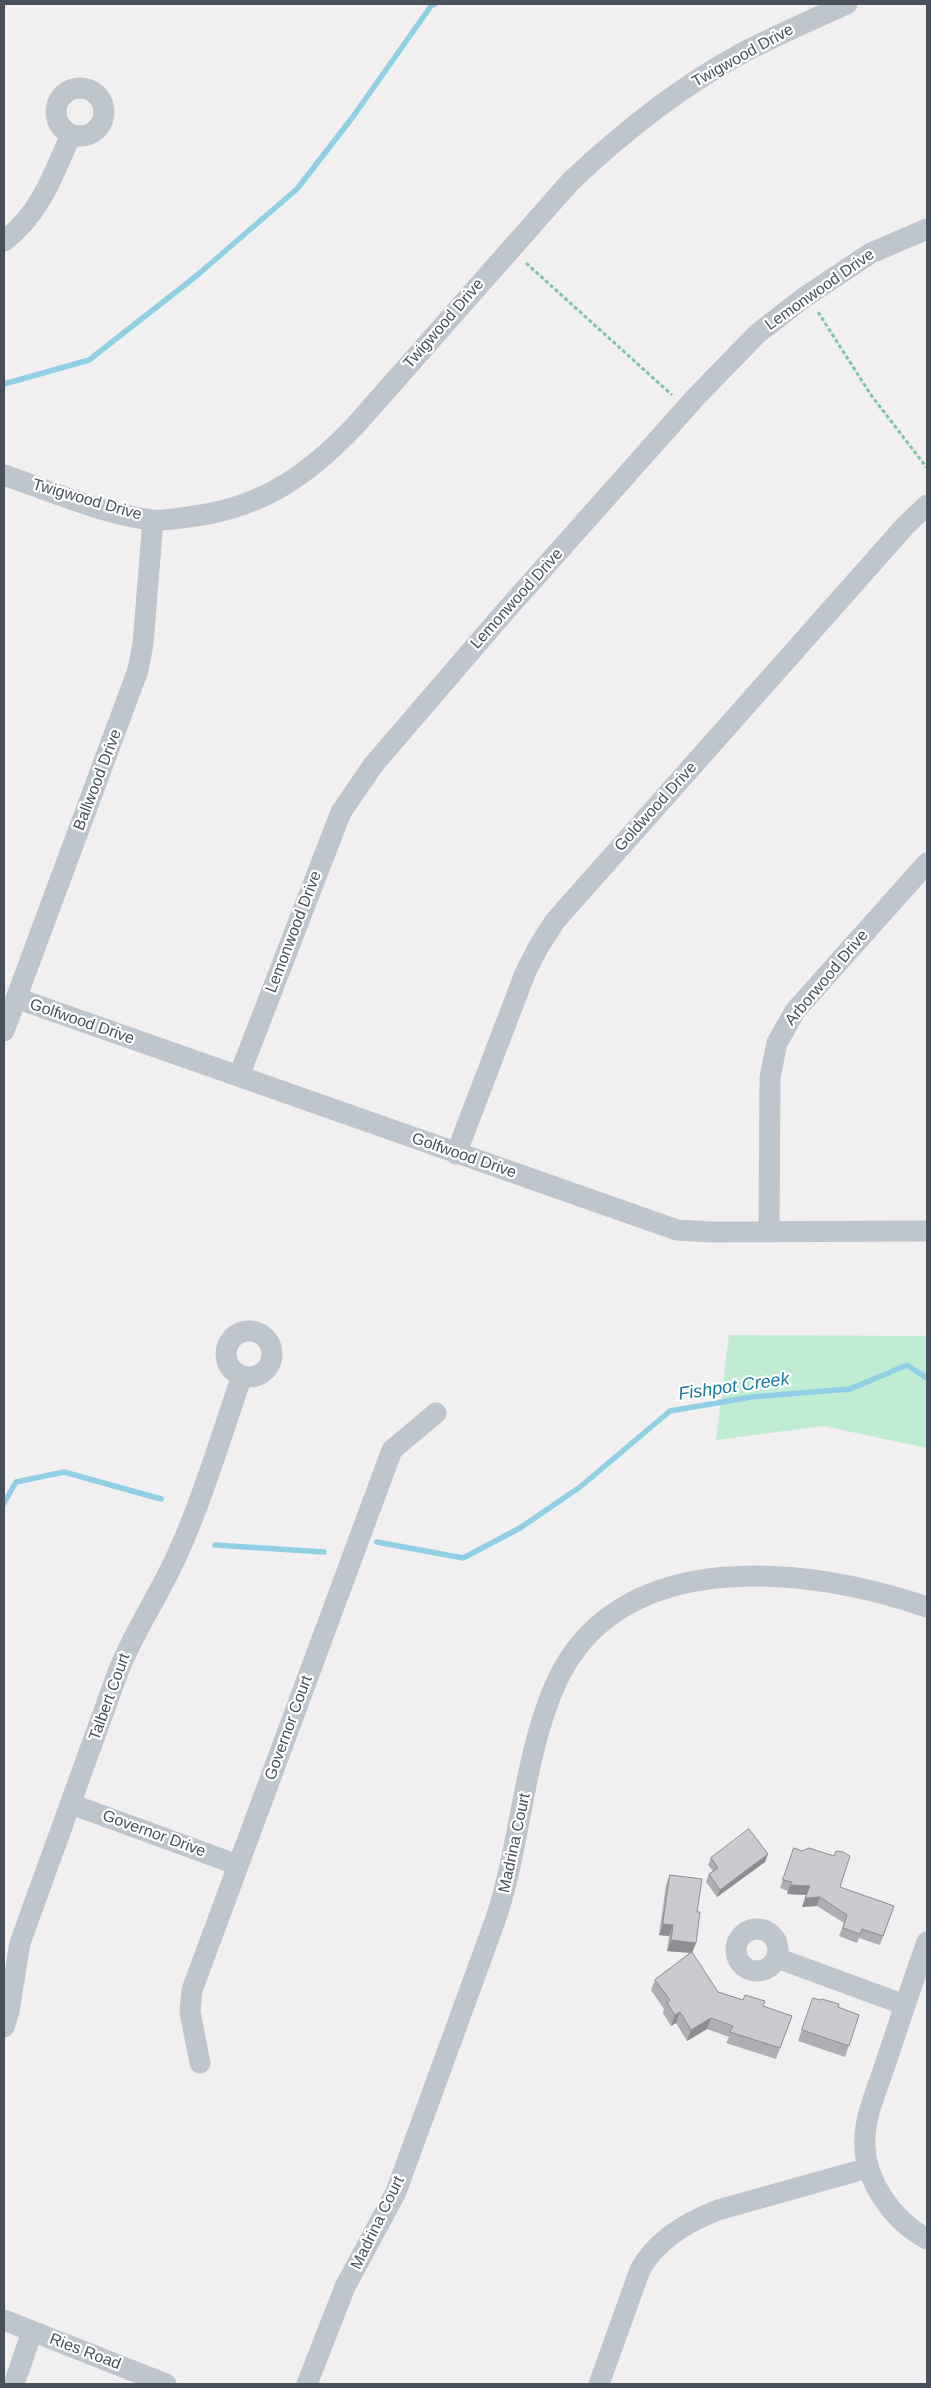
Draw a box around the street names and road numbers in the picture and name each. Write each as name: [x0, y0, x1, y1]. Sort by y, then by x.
street label: Twigwood Drive: [689, 20, 797, 92]
street label: Lemonwood Drive: [762, 245, 878, 335]
street label: Twigwood Drive: [400, 275, 488, 373]
street label: Twigwood Drive: [30, 475, 144, 525]
street label: Lemonwood Drive: [467, 545, 567, 653]
street label: Ballwood Drive: [70, 727, 126, 833]
street label: Goldwood Drive: [611, 758, 701, 856]
street label: Lemonwood Drive: [262, 868, 326, 996]
street label: Arborwood Drive: [781, 926, 873, 1030]
street label: Golfwood Drive: [27, 995, 137, 1049]
street label: Golfwood Drive: [409, 1129, 519, 1183]
street label: Talbert Court: [85, 1651, 135, 1743]
street label: Governor Court: [261, 1673, 317, 1783]
street label: Madrina Court: [495, 1791, 535, 1895]
street label: Governor Drive: [100, 1806, 208, 1862]
street label: Madrina Court: [347, 2173, 409, 2273]
street label: Ries Road: [47, 2330, 123, 2374]

